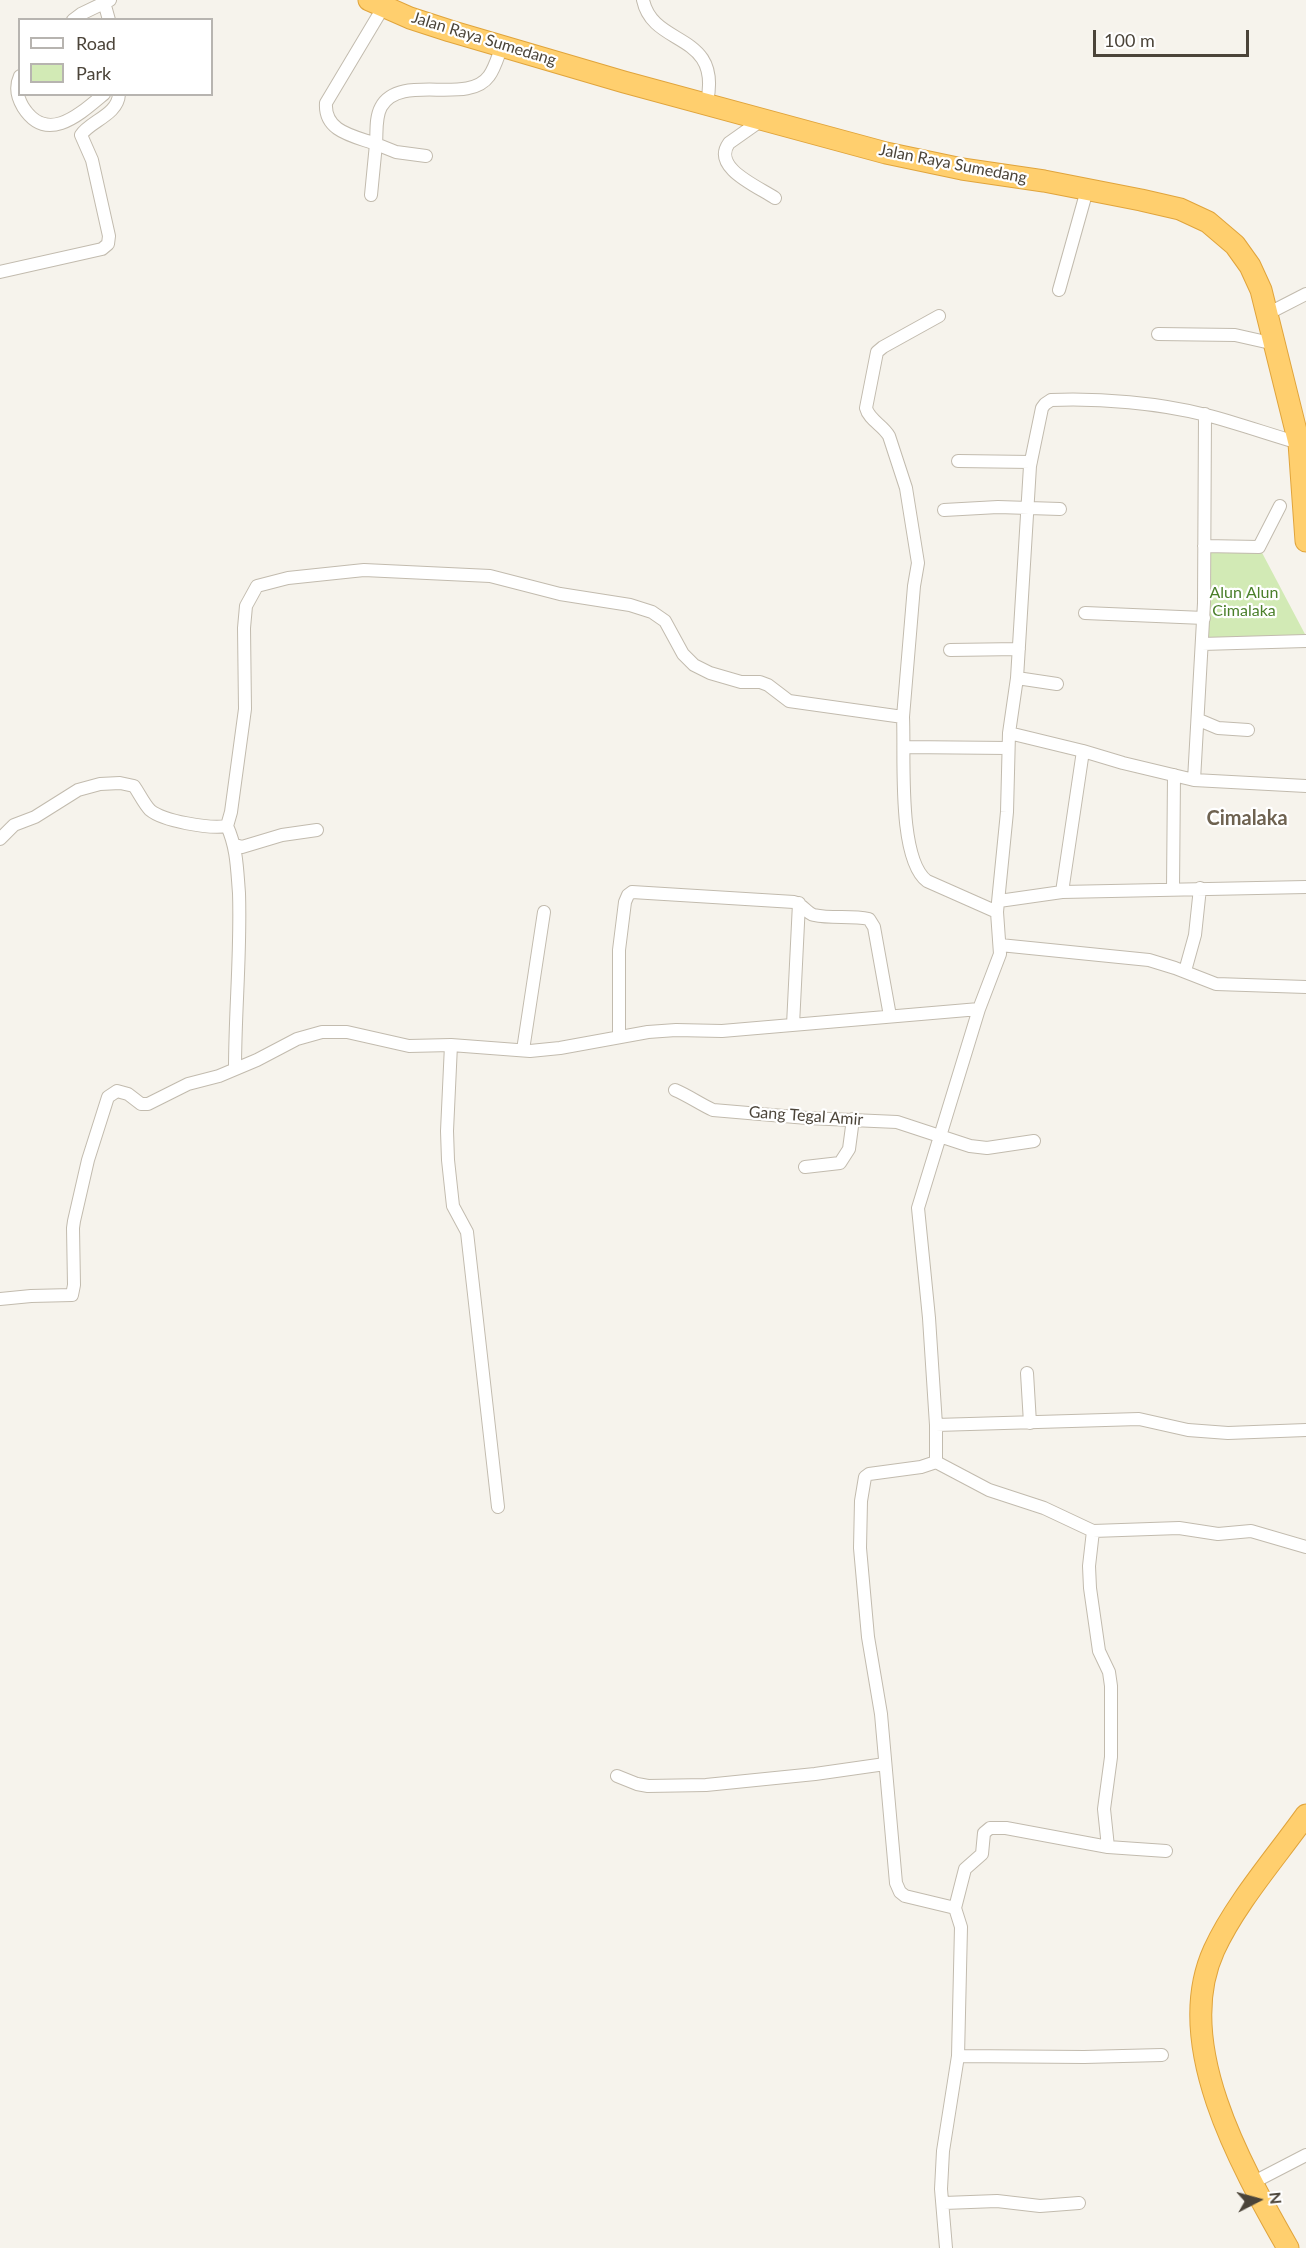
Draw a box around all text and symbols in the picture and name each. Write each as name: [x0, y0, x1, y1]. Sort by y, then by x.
street label: Jalan Raya Sumedang: [409, 8, 559, 70]
legend: [18, 18, 213, 96]
scale bar: [1096, 18, 1252, 56]
text: 100 m: [1104, 29, 1155, 51]
text: Road: [76, 32, 116, 54]
text: Park: [76, 62, 111, 84]
street label: Jalan Raya Sumedang: [877, 140, 1029, 188]
park label: Alun Alun Cimalaka: [1210, 583, 1278, 621]
district label: Cimalaka: [1206, 807, 1288, 831]
street label: Gang Tegal Amir: [748, 1102, 864, 1130]
north arrow: [1228, 2170, 1288, 2230]
text: N: [1266, 2191, 1286, 2205]

